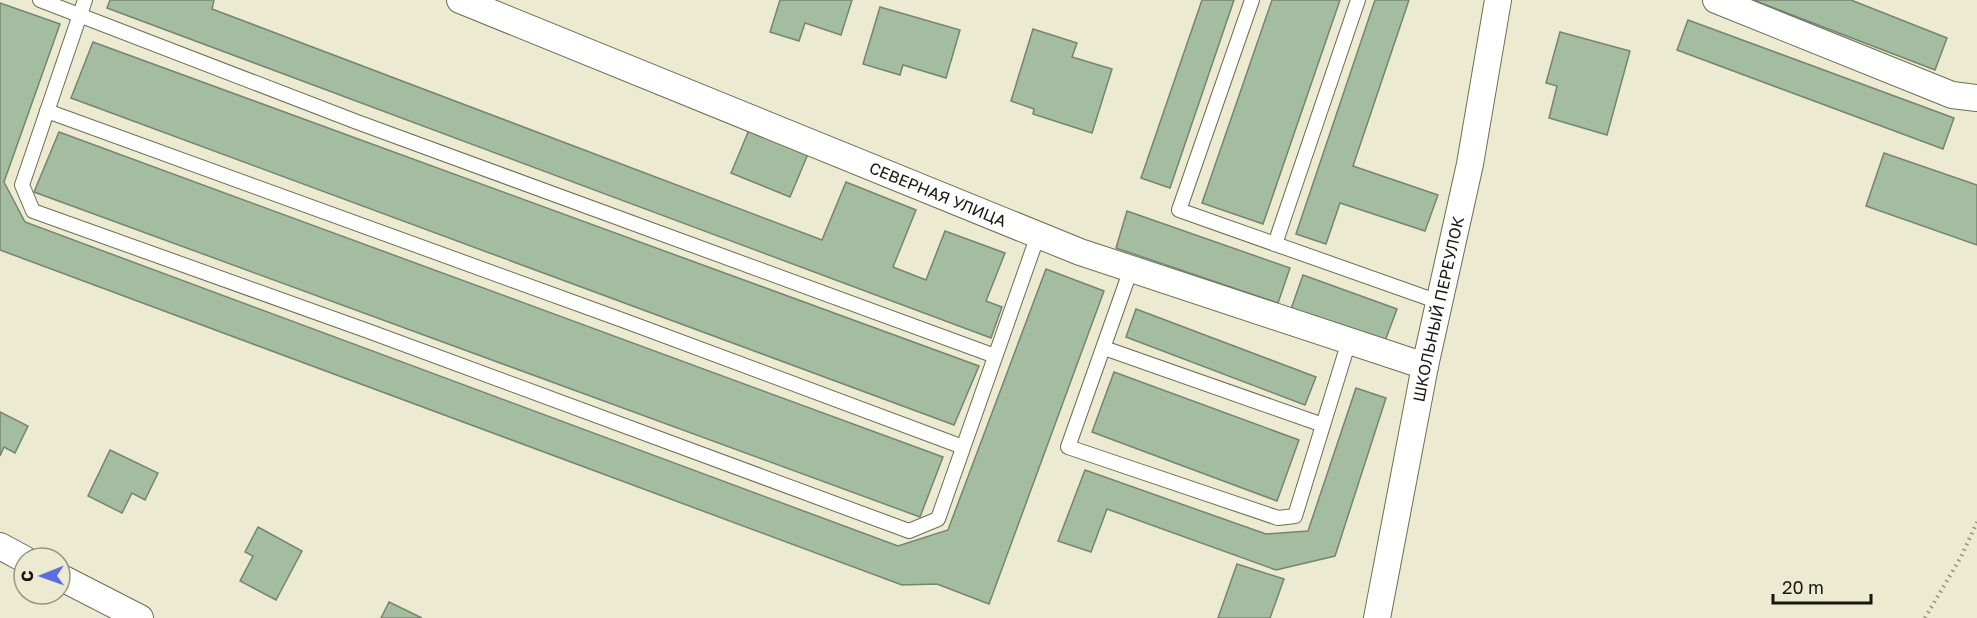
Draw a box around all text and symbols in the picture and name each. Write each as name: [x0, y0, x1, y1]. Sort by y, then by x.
street label: СЕВЕРНАЯ УЛИЦА: [866, 157, 1010, 231]
street label: ШКОЛЬНЫЙ ПЕРЕУЛОК: [1408, 214, 1468, 403]
north arrow: [12, 546, 72, 606]
scale bar: [1773, 567, 1870, 605]
text: С: [17, 570, 37, 582]
text: 20 m: [1782, 576, 1824, 598]

